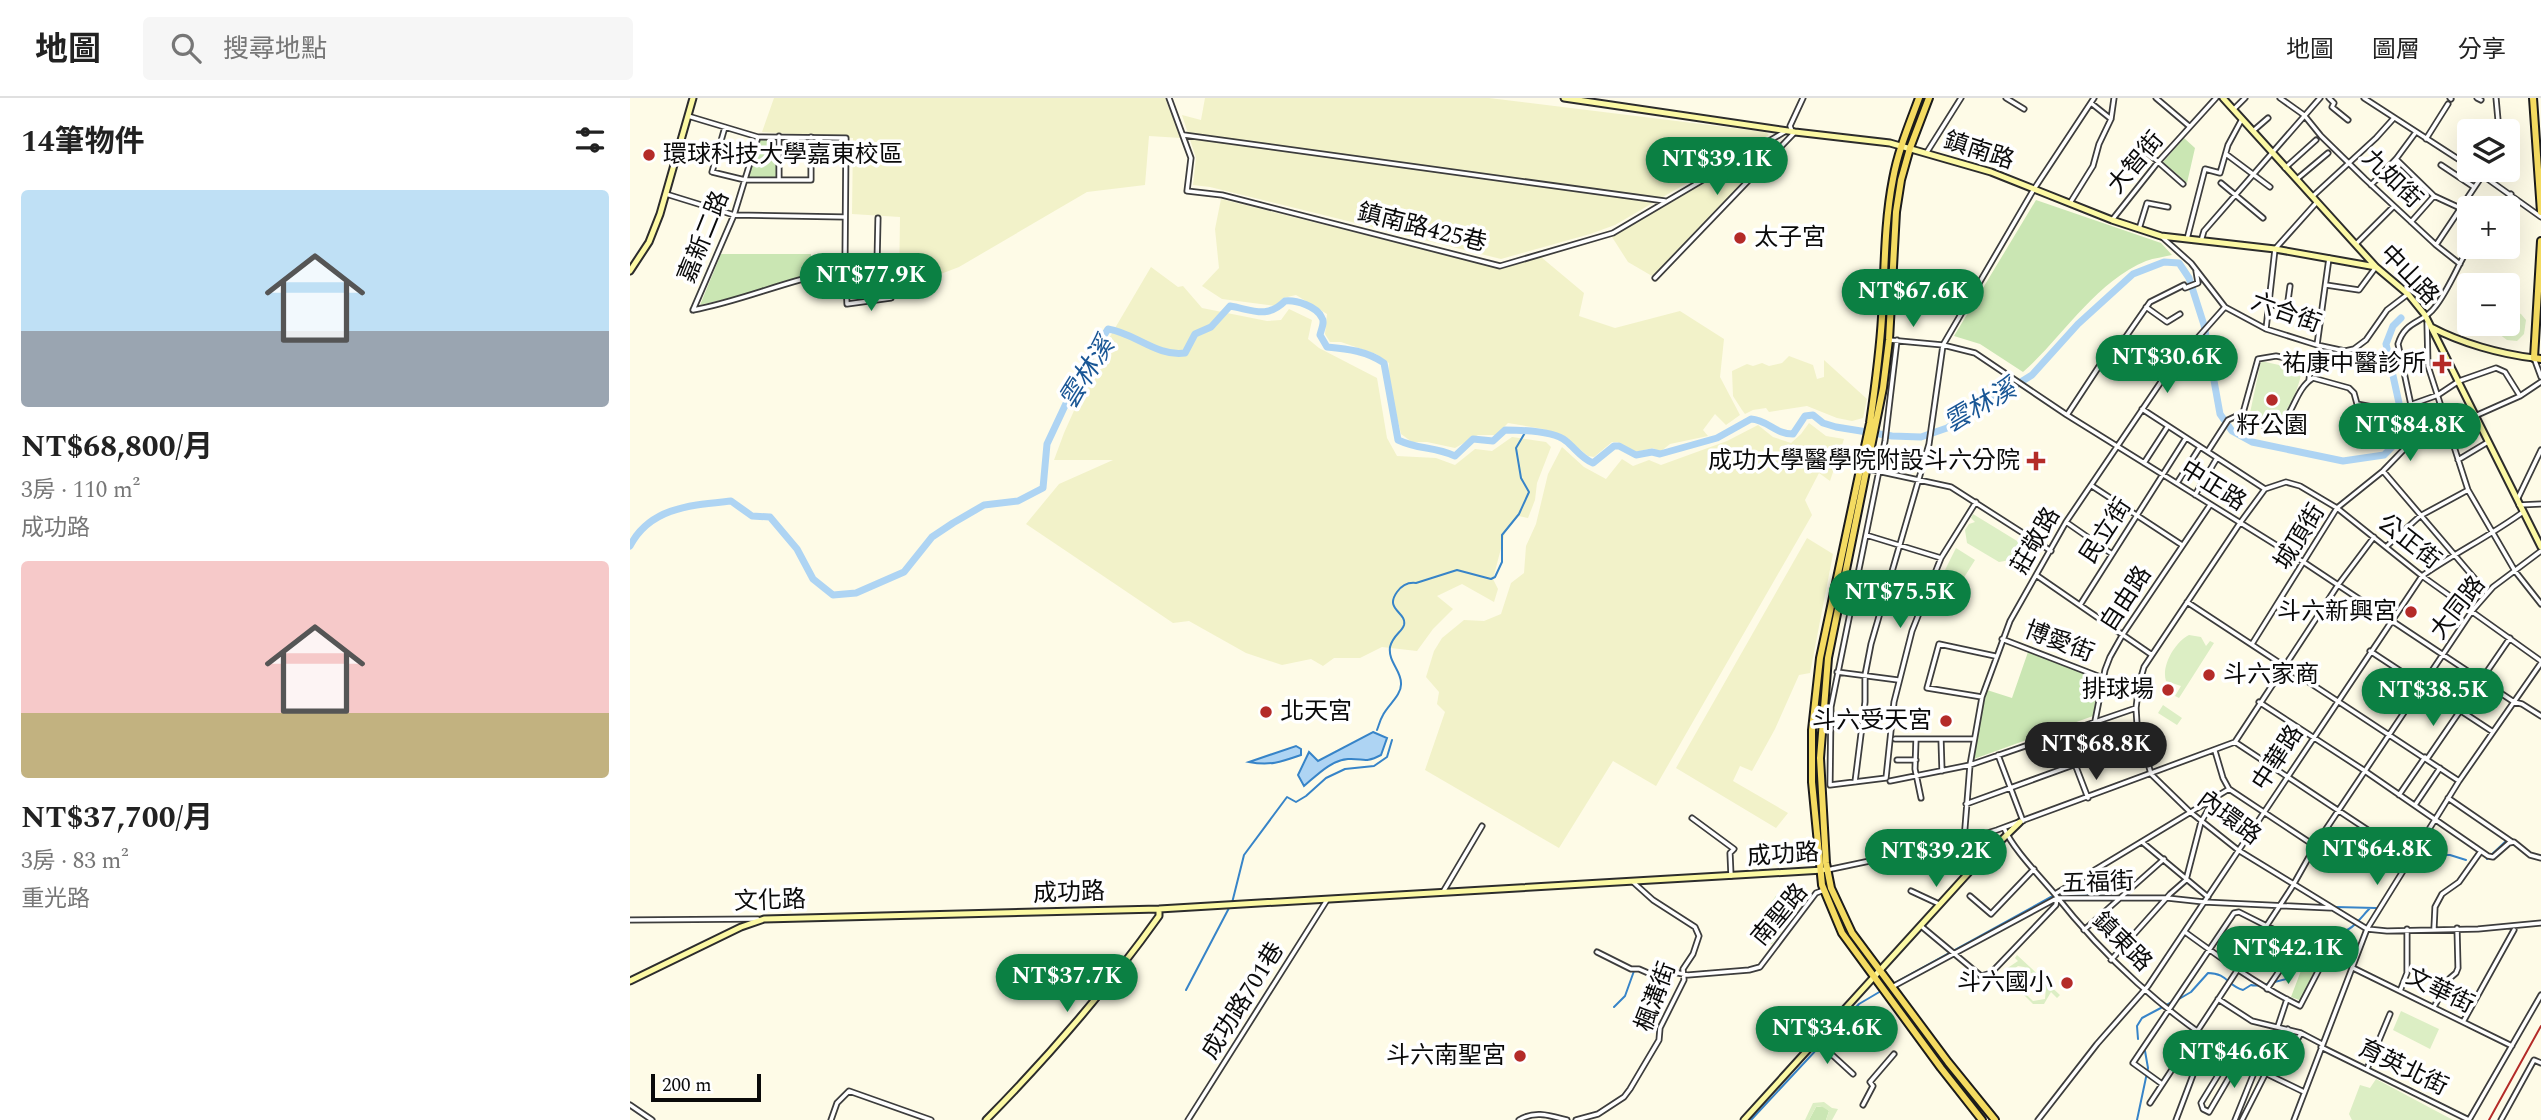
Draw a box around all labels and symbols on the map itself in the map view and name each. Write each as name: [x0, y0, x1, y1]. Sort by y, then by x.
street label: 鎮南路: [1939, 123, 2019, 179]
street label: 大智街: [2099, 124, 2173, 202]
place label: 環球科技大學嘉東校區: [663, 137, 903, 173]
pin: NT$39.1K: [1645, 138, 1789, 197]
street label: 九如街: [2354, 141, 2430, 217]
marker: 環球科技大學嘉東校區: [641, 147, 657, 163]
street label: 嘉新二路: [669, 186, 739, 288]
street label: 鎮南路425巷: [1354, 195, 1490, 261]
place label: 太子宮: [1754, 220, 1826, 256]
marker: 太子宮: [1732, 230, 1748, 246]
street label: 中山路: [2371, 237, 2447, 313]
pin: NT$77.9K: [799, 254, 943, 313]
pin: NT$67.6K: [1841, 270, 1985, 329]
street label: 六合街: [2246, 284, 2326, 342]
water label: 雲林溪: [1049, 326, 1127, 417]
pin: NT$30.6K: [2095, 336, 2239, 395]
place label: 祐康中醫診所: [2282, 346, 2426, 382]
marker: 祐康中醫診所: [2432, 354, 2452, 374]
water label: 雲林溪: [1936, 367, 2027, 443]
marker: 籽公園: [2264, 392, 2280, 408]
pin: NT$84.8K: [2338, 404, 2482, 463]
place label: 籽公園: [2236, 408, 2308, 444]
place label: 成功大學醫學院附設斗六分院: [1708, 443, 2020, 479]
marker: 成功大學醫學院附設斗六分院: [2026, 451, 2046, 471]
street label: 中正路: [2173, 452, 2253, 520]
street label: 民立街: [2071, 491, 2141, 571]
street label: 城頂街: [2266, 497, 2334, 577]
street label: 莊敬路: [2002, 501, 2070, 581]
street label: 公正街: [2370, 506, 2448, 578]
street label: 自由路: [2091, 559, 2161, 639]
street label: 大同路: [2422, 569, 2494, 647]
pin: NT$75.5K: [1828, 570, 1972, 630]
place label: 斗六新興宮: [2277, 594, 2397, 630]
marker: 斗六新興宮: [2403, 604, 2419, 620]
street label: 博愛街: [2019, 612, 2099, 672]
place label: 斗六家商: [2223, 657, 2319, 693]
marker: 斗六家商: [2201, 667, 2217, 683]
pin: NT$38.5K: [2361, 668, 2505, 728]
place label: 排球場: [2082, 672, 2154, 708]
marker: 排球場: [2160, 682, 2176, 698]
place label: 北天宮: [1280, 694, 1352, 730]
place label: 斗六受天宮: [1812, 703, 1932, 739]
marker: 北天宮: [1258, 704, 1274, 720]
marker: 斗六受天宮: [1938, 713, 1954, 729]
street label: 中華路: [2243, 718, 2313, 798]
pin: NT$68.8K: [2024, 722, 2168, 782]
street label: 內環路: [2189, 782, 2269, 854]
pin: NT$64.8K: [2305, 828, 2449, 887]
pin: NT$39.2K: [1864, 830, 2008, 889]
street label: 成功路: [1746, 835, 1820, 875]
street label: 五福街: [2061, 864, 2135, 902]
street label: 成功路: [1032, 874, 1106, 912]
street label: 南聖路: [1743, 876, 1817, 954]
street label: 文化路: [733, 882, 807, 920]
street label: 鎮東路: [2084, 904, 2160, 980]
pin: NT$42.1K: [2216, 926, 2360, 986]
street label: 成功路701巷: [1193, 935, 1293, 1067]
pin: NT$37.7K: [995, 954, 1139, 1014]
street label: 楓溝街: [1626, 957, 1686, 1037]
street label: 文華街: [2400, 959, 2480, 1023]
place label: 斗六國小: [1957, 965, 2053, 1001]
marker: 斗六國小: [2059, 975, 2075, 991]
pin: NT$34.6K: [1755, 1006, 1899, 1066]
pin: NT$46.6K: [2162, 1030, 2306, 1090]
street label: 育英北街: [2352, 1031, 2454, 1105]
place label: 斗六南聖宮: [1386, 1038, 1506, 1074]
marker: 斗六南聖宮: [1512, 1048, 1528, 1064]
scale bar: [651, 1071, 761, 1103]

